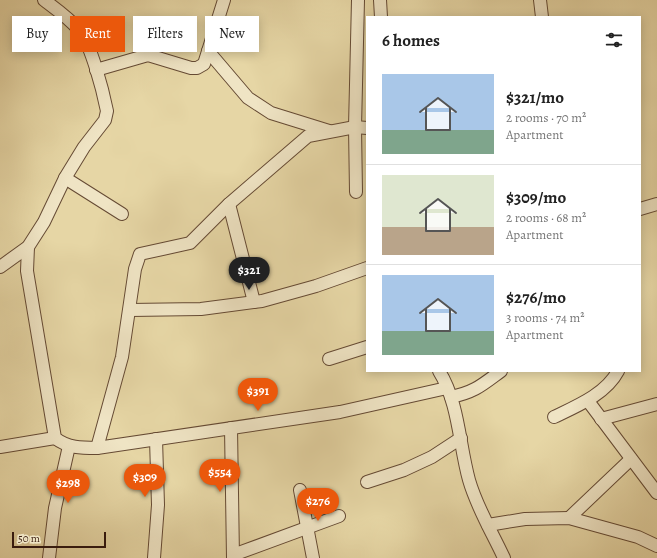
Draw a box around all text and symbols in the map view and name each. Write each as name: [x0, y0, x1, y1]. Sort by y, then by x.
chip: Buy: [12, 16, 62, 52]
chip: Rent: [70, 16, 125, 52]
chip: Filters: [133, 16, 197, 52]
chip: New: [205, 16, 259, 52]
text: 6 homes: [382, 29, 440, 52]
icon: filters: [603, 29, 625, 51]
text: $321/mo: [506, 86, 564, 109]
icon: home: [414, 90, 462, 138]
text: 2 rooms · 70 m²: [506, 109, 586, 126]
text: Apartment: [506, 126, 564, 143]
text: $309/mo: [506, 186, 566, 209]
icon: home: [414, 191, 462, 239]
text: 2 rooms · 68 m²: [506, 209, 586, 226]
text: Apartment: [506, 226, 564, 243]
pin: $321: [225, 257, 273, 291]
text: $321: [238, 261, 260, 278]
text: $276/mo: [506, 286, 566, 309]
icon: home: [414, 291, 462, 339]
text: 3 rooms · 74 m²: [506, 309, 585, 326]
text: Apartment: [506, 326, 564, 343]
pin: $391: [234, 378, 282, 412]
text: $391: [247, 382, 269, 399]
pin: $554: [196, 459, 244, 493]
text: $554: [208, 463, 232, 480]
pin: $309: [121, 464, 169, 498]
text: $309: [133, 468, 157, 485]
pin: $298: [44, 470, 92, 504]
text: $298: [56, 474, 80, 491]
pin: $276: [294, 488, 342, 522]
text: $276: [306, 492, 330, 509]
scale bar: [12, 530, 106, 549]
text: 50 m: [18, 531, 40, 546]

